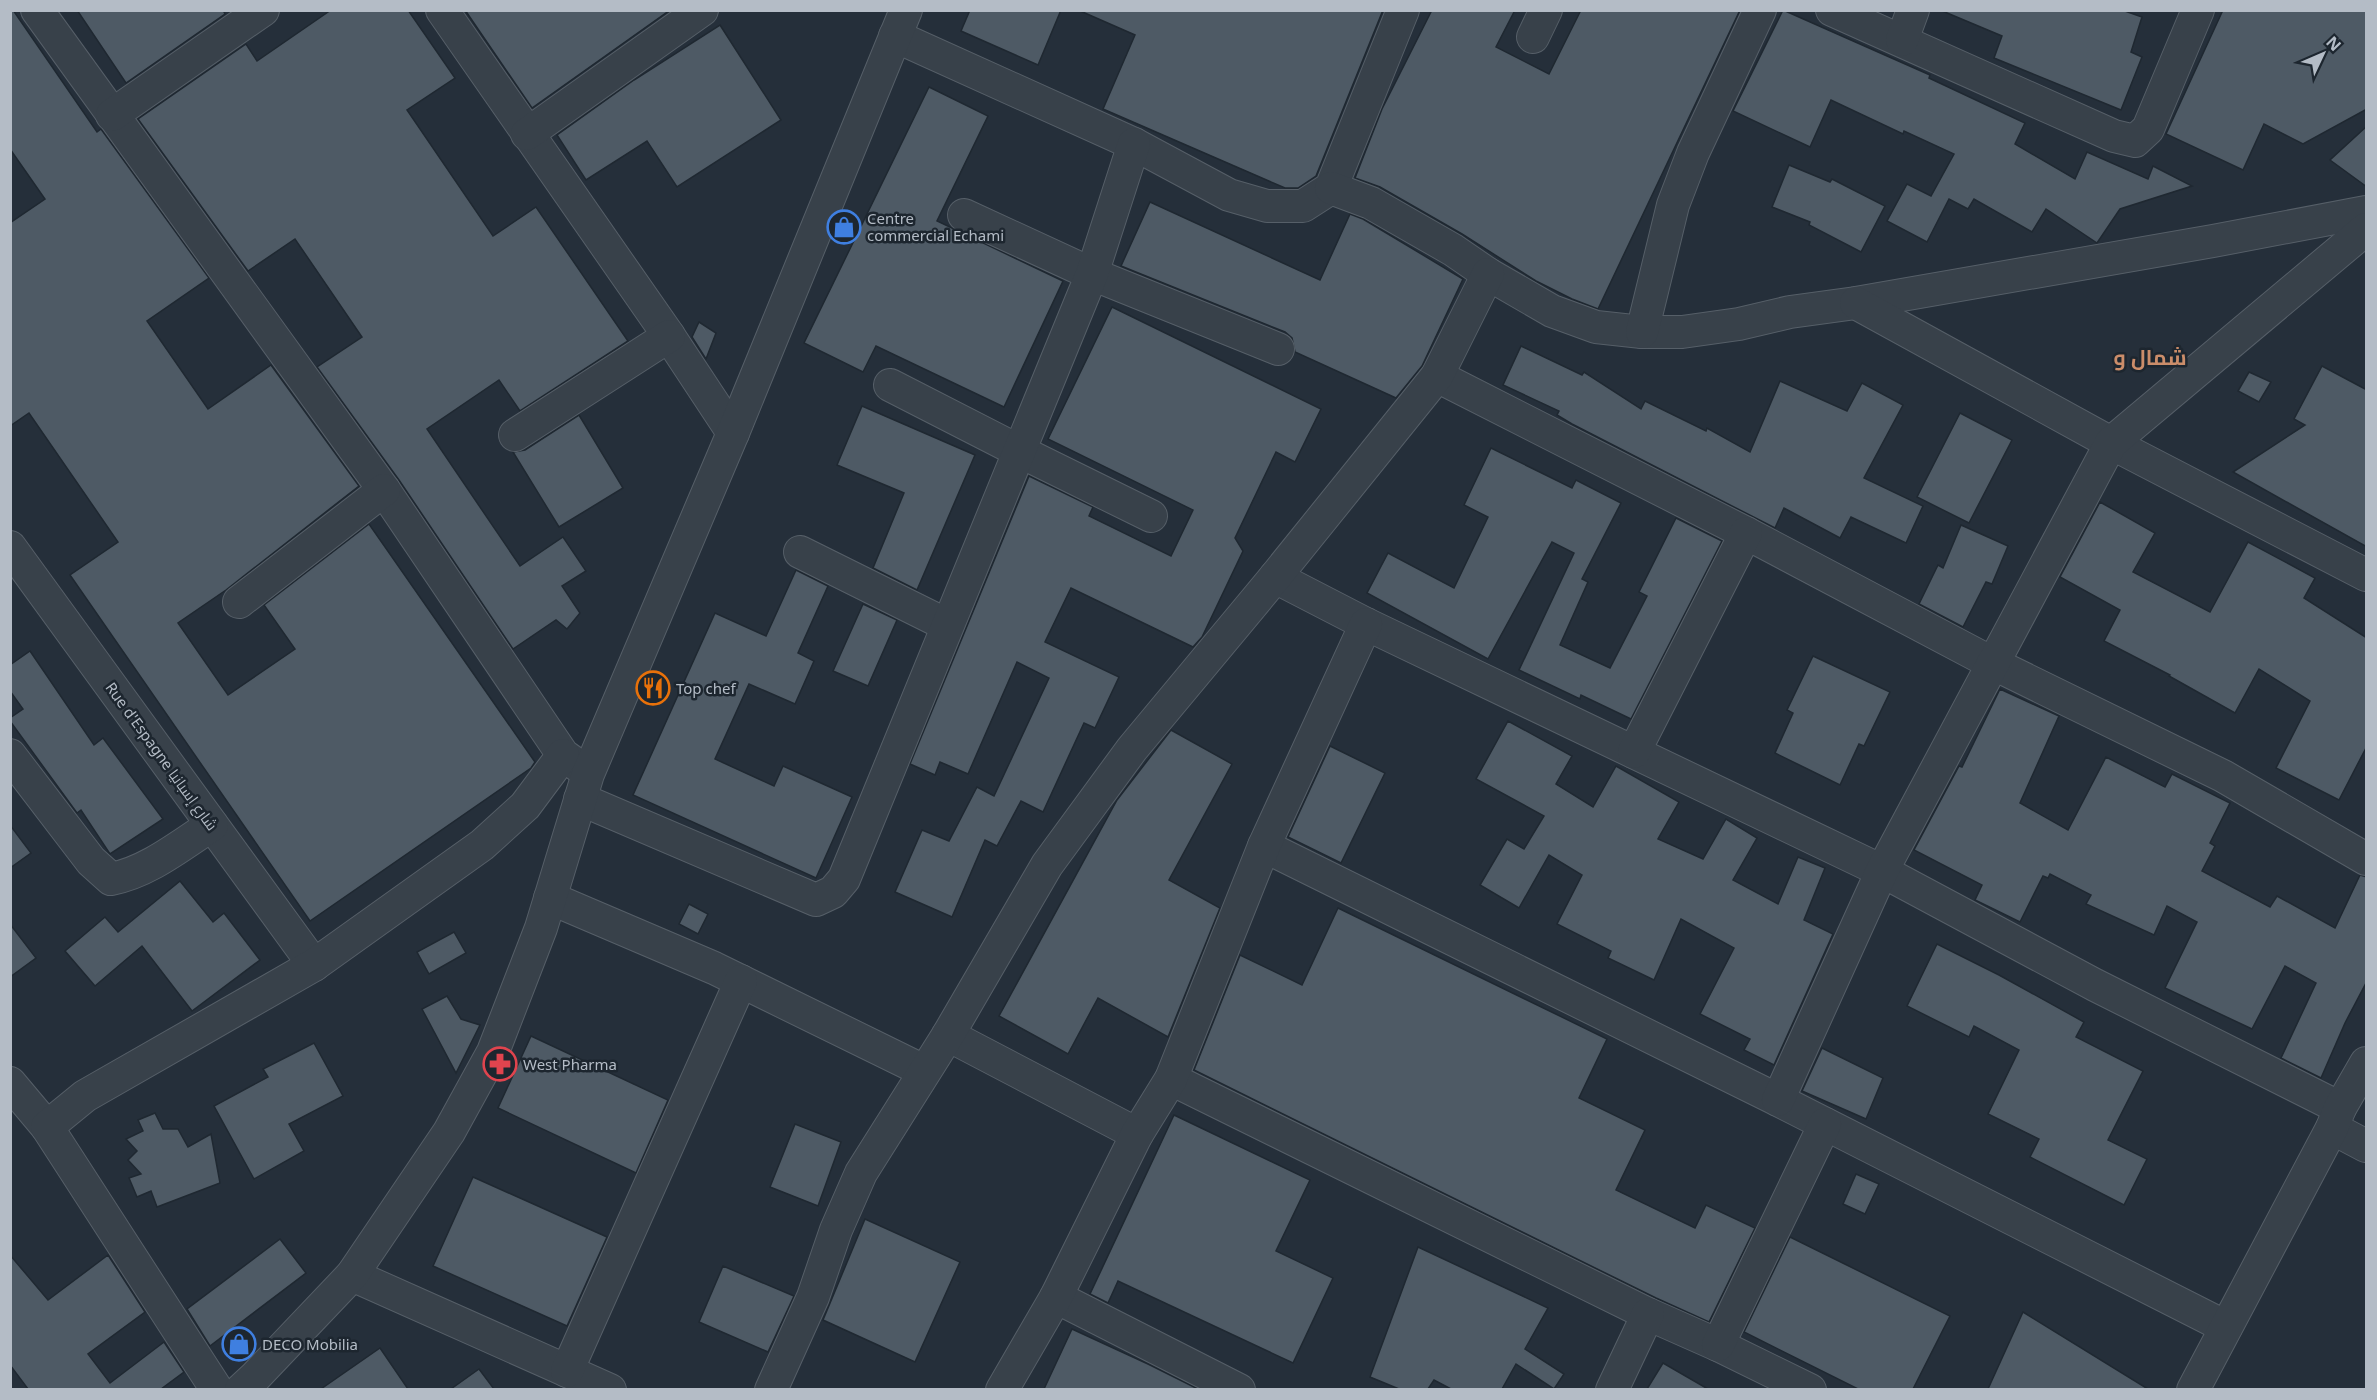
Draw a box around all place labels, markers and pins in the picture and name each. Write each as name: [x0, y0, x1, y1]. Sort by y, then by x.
place label: Centre commercial Echami: [867, 208, 1004, 245]
shop icon: Centre commercial Echami: [826, 209, 862, 245]
restaurant icon: Top chef: [635, 670, 671, 706]
place label: Top chef: [676, 678, 736, 698]
pharmacy icon: West Pharma: [482, 1046, 518, 1082]
place label: West Pharma: [523, 1054, 617, 1074]
shop icon: DECO Mobilia: [221, 1326, 257, 1362]
place label: DECO Mobilia: [262, 1334, 358, 1354]

